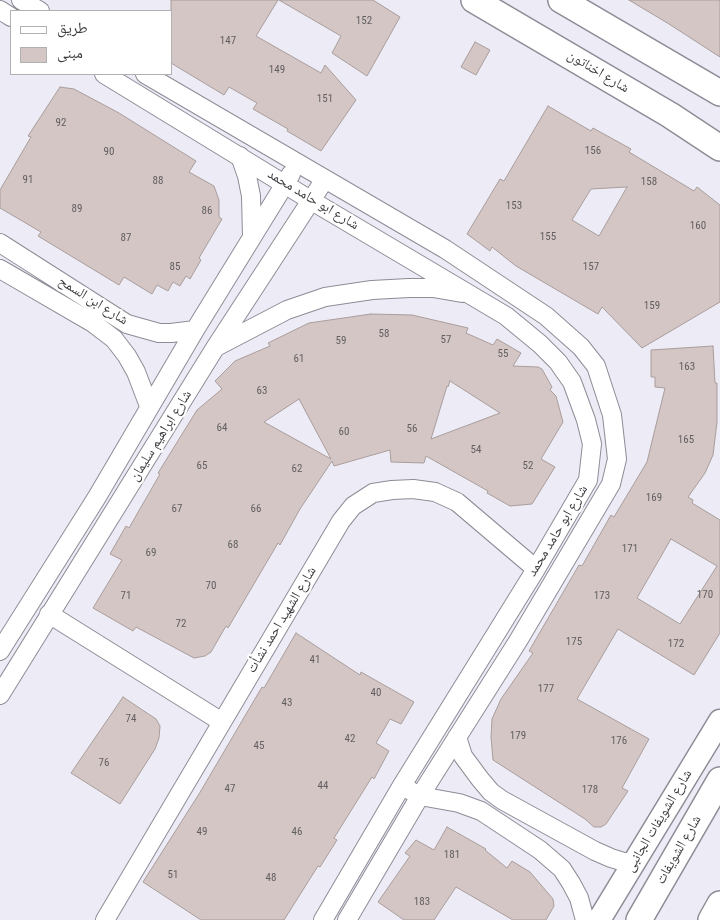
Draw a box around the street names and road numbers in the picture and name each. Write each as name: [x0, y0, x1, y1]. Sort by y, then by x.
street label: شارع اخناتون: [564, 47, 632, 97]
street label: شارع ابو حامد محمد: [264, 166, 362, 234]
street label: شارع ابن السمح: [55, 273, 131, 329]
street label: شارع ابراهيم سليمان: [126, 387, 196, 485]
street label: شارع ابو حامد محمد: [524, 482, 592, 580]
street label: شارع الشهيد احمد نشأت: [244, 564, 320, 676]
street label: شارع الشويفات الجانبى: [622, 767, 696, 875]
street label: شارع الشويفات: [653, 813, 705, 887]

